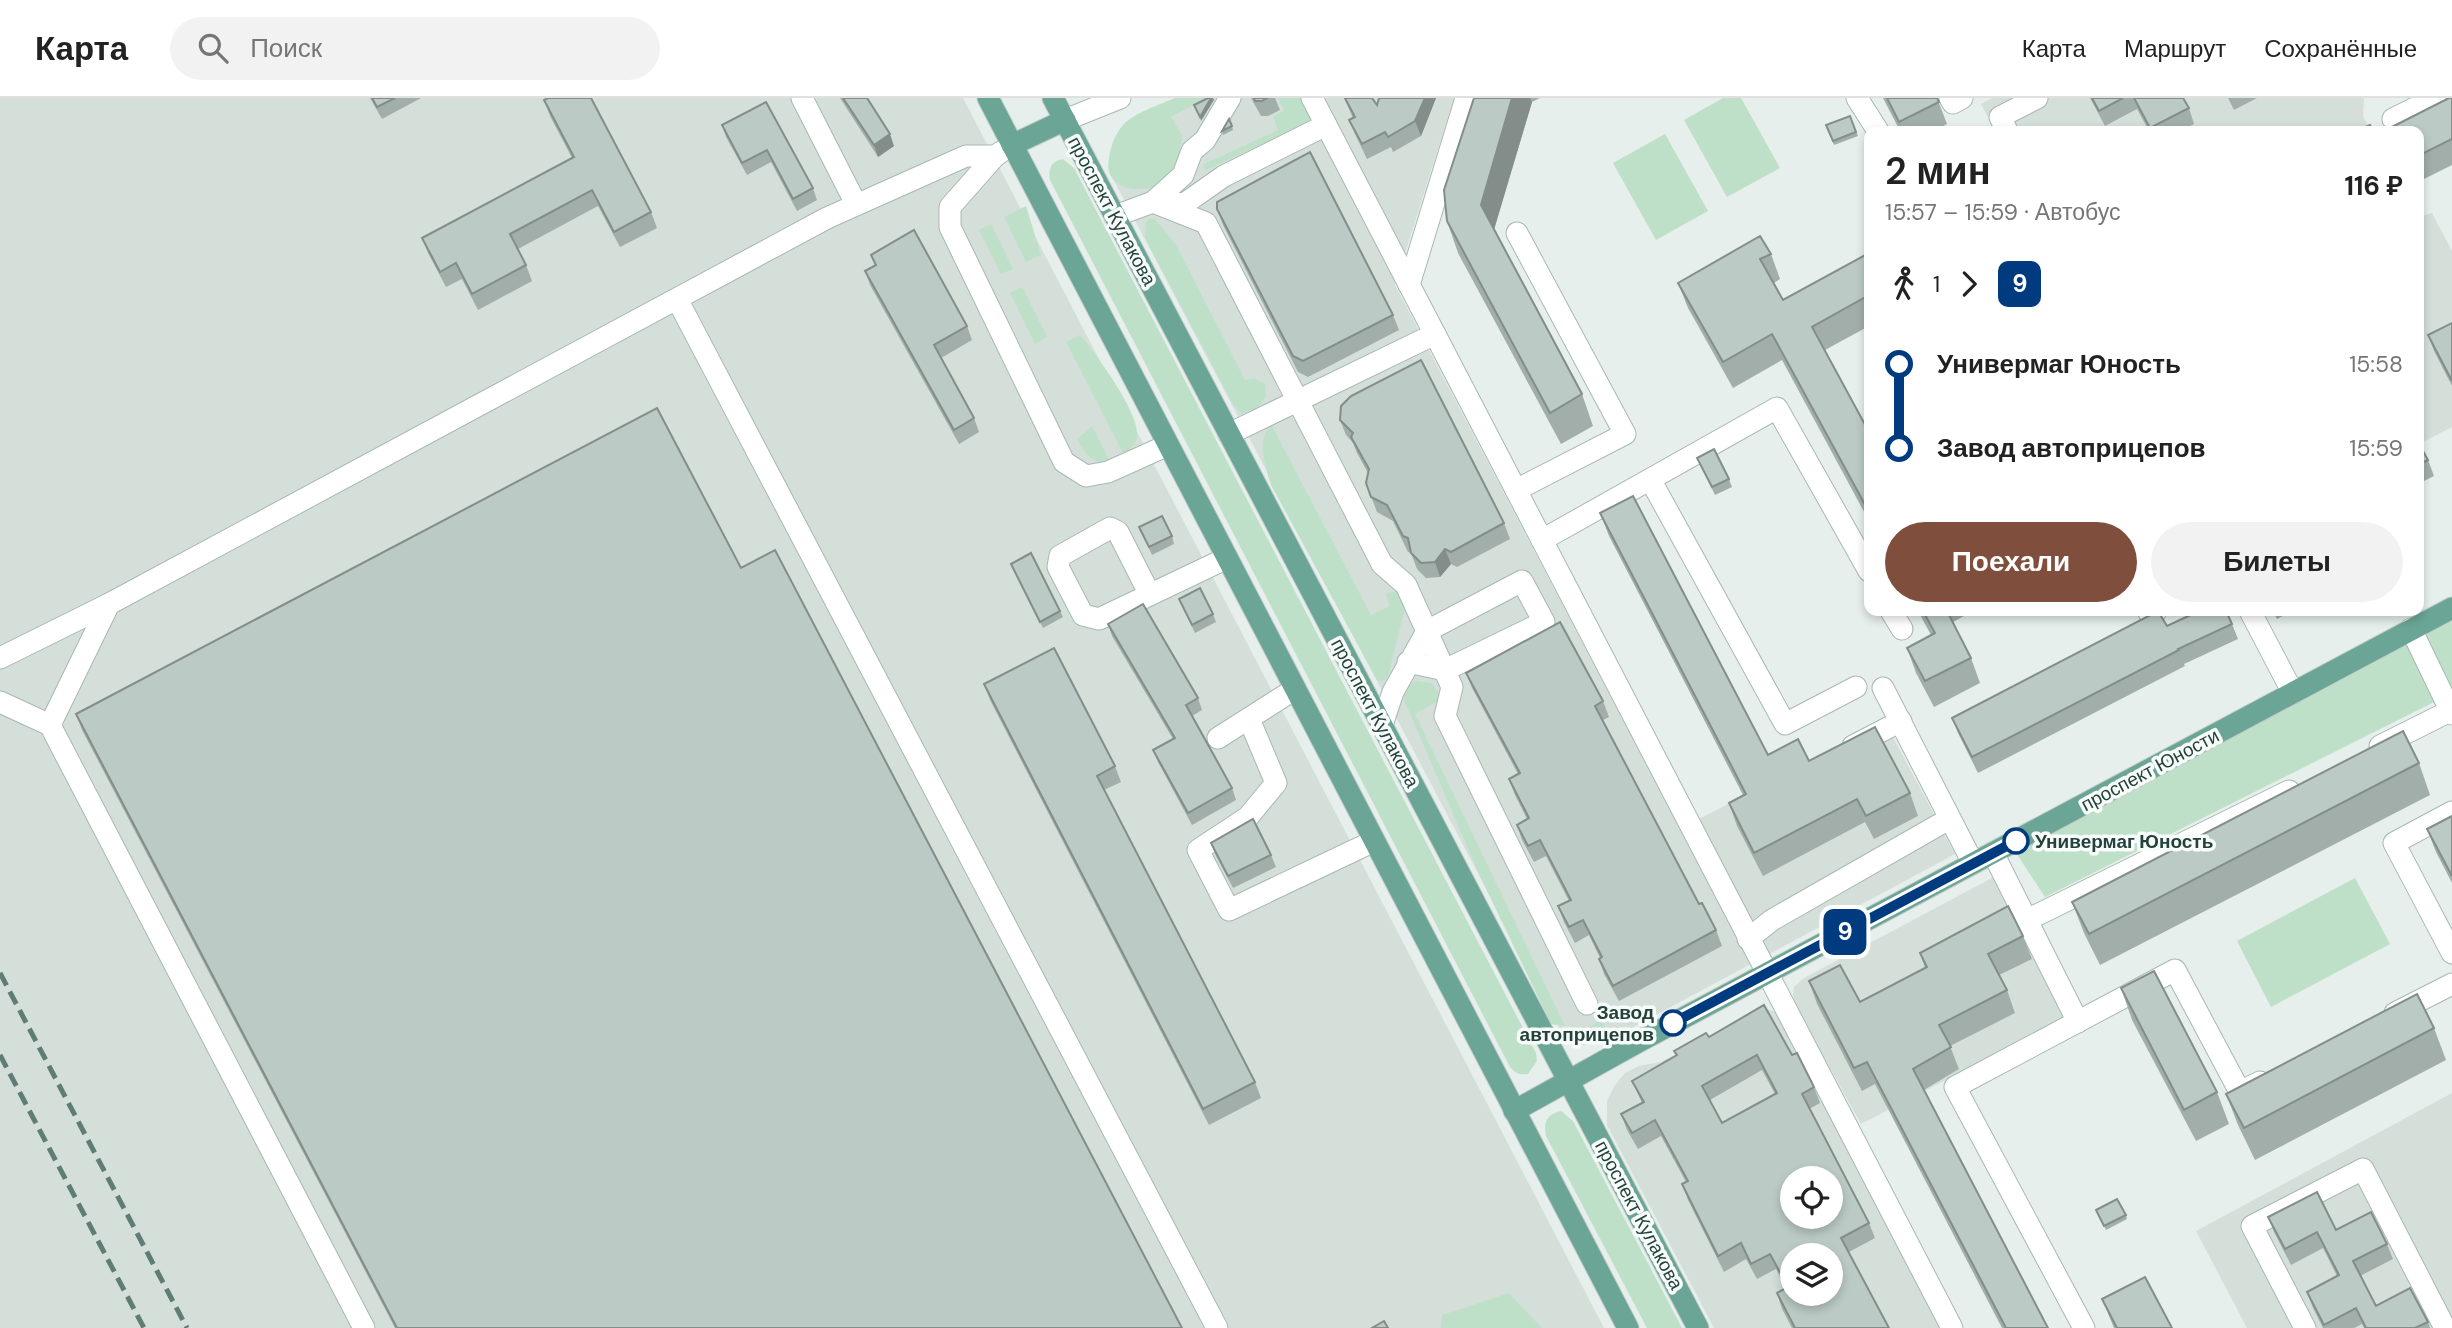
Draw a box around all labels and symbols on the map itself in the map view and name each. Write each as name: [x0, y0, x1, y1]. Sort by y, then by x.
street label: проспект Кулакова: [1062, 132, 1162, 290]
street label: проспект Кулакова: [1325, 634, 1425, 792]
street label: проспект Юности: [2077, 723, 2223, 817]
marker: Универмаг Юность: [2003, 828, 2029, 854]
place label: Универмаг Юность: [2035, 829, 2213, 854]
line badge: 9: [1822, 909, 1868, 955]
place label: Завод автоприцепов: [1520, 1000, 1654, 1047]
marker: Завод автоприцепов: [1660, 1010, 1686, 1036]
street label: проспект Кулакова: [1589, 1136, 1689, 1294]

